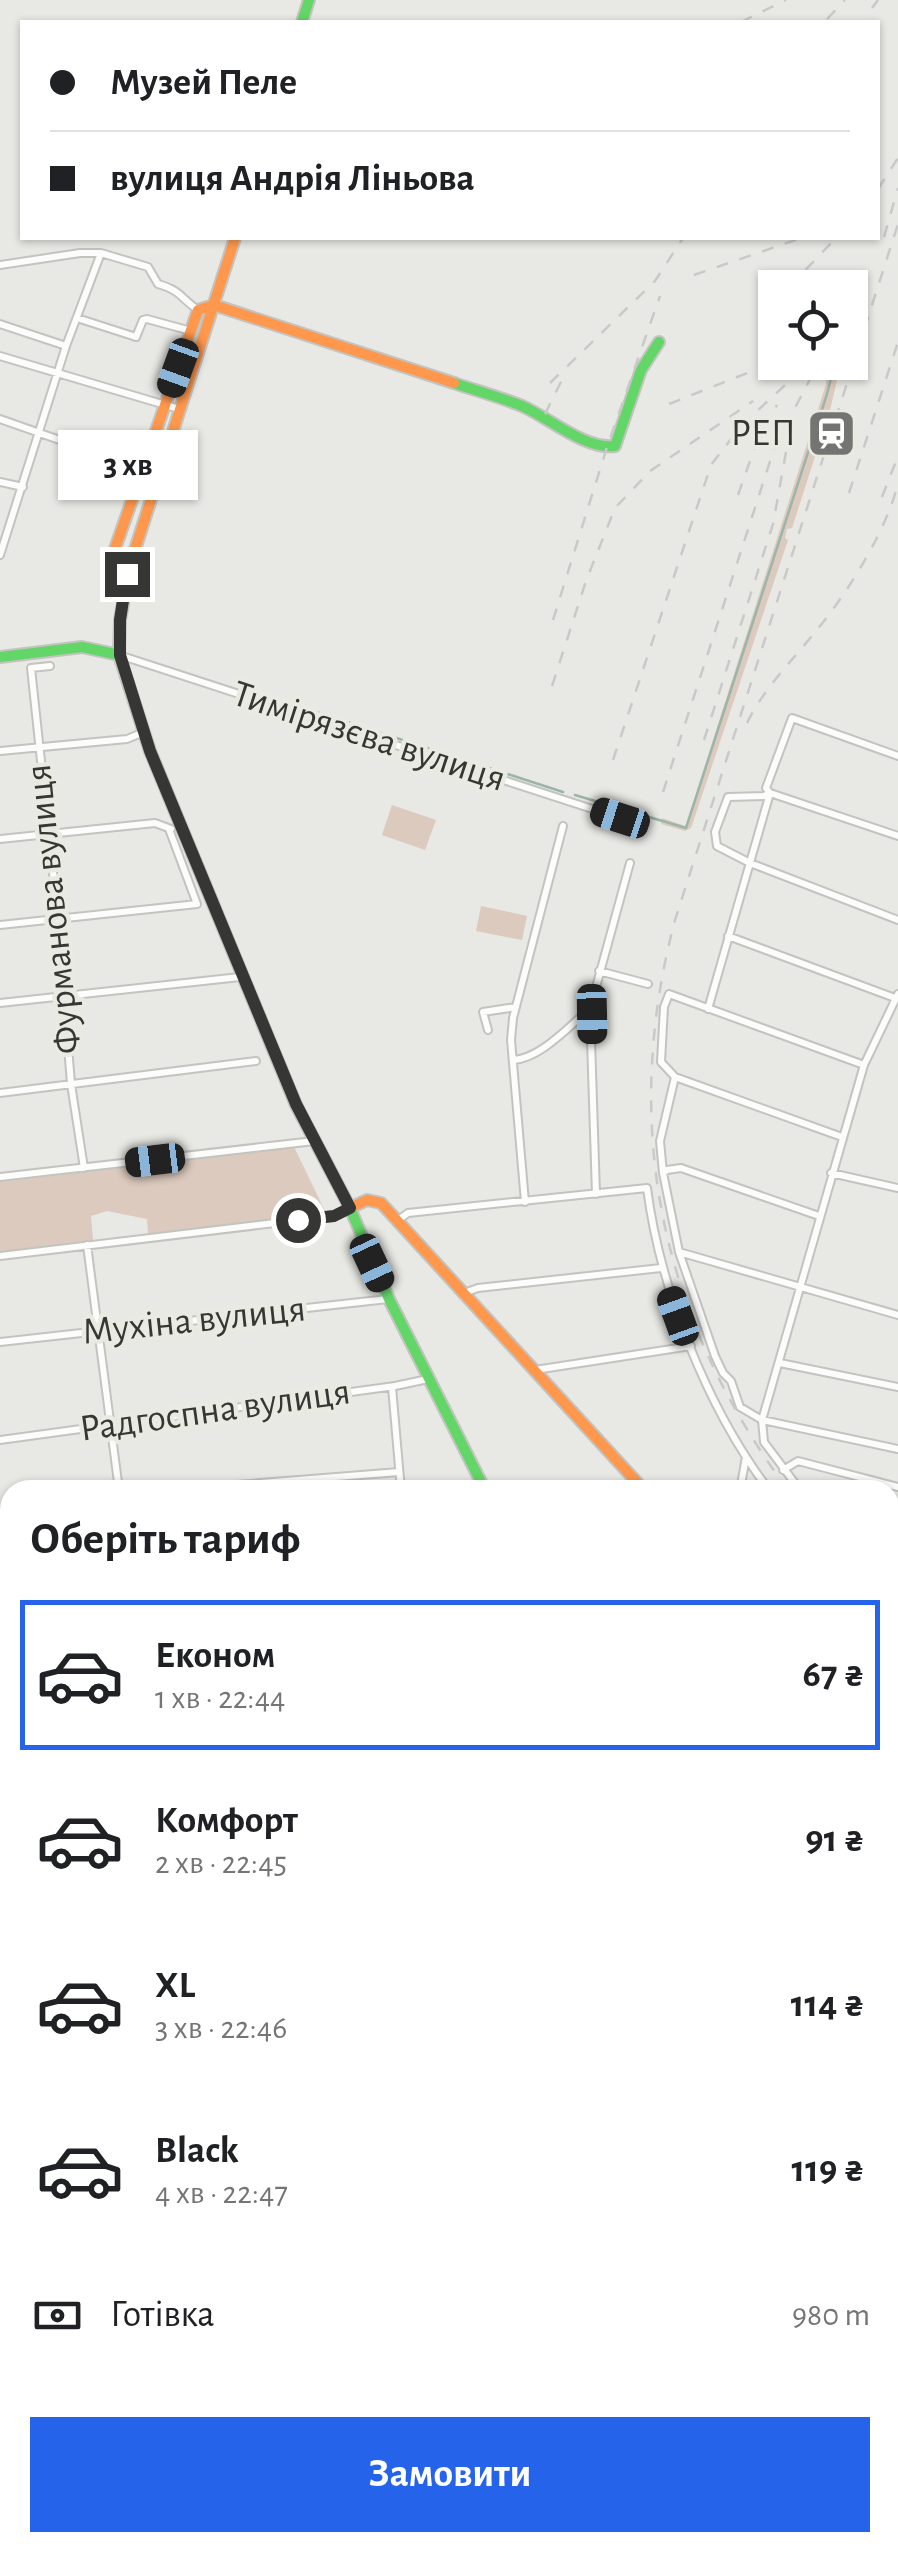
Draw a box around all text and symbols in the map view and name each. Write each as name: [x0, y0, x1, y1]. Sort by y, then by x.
text: Музей Пеле: [110, 64, 297, 102]
text: вулиця Андрія Ліньова: [110, 160, 474, 198]
map controls: [758, 270, 868, 380]
button: locate: [758, 270, 868, 380]
car: [154, 335, 202, 401]
station icon: РЕП: [805, 408, 857, 460]
place label: РЕП: [731, 415, 796, 453]
callout: 3 хв: [57, 429, 197, 499]
text: 3 хв: [103, 449, 153, 481]
route end: [105, 552, 150, 597]
street label: Тимірязєва вулиця: [228, 675, 510, 799]
street label: Фурманова вулиця: [20, 762, 88, 1056]
car: [587, 794, 653, 842]
car: [576, 984, 608, 1044]
car: [123, 1141, 187, 1179]
route start: [276, 1198, 321, 1243]
car: [346, 1229, 398, 1297]
car: [654, 1283, 702, 1349]
street label: Мухіна вулиця: [80, 1290, 308, 1352]
street label: Радгоспна вулиця: [77, 1373, 353, 1449]
text: Оберіть тариф: [30, 1517, 300, 1562]
icon: car: [35, 1630, 125, 1720]
text: Економ: [155, 1637, 275, 1675]
text: 67 ₴: [803, 1656, 865, 1694]
text: 1 хв · 22:44: [155, 1682, 285, 1714]
icon: car: [35, 1795, 125, 1885]
text: Комфорт: [155, 1802, 298, 1840]
text: 91 ₴: [805, 1821, 865, 1859]
text: 2 хв · 22:45: [155, 1847, 287, 1879]
icon: car: [35, 1960, 125, 2050]
text: XL: [155, 1967, 195, 2005]
text: 114 ₴: [791, 1986, 865, 2024]
text: 3 хв · 22:46: [155, 2012, 287, 2044]
icon: car: [35, 2125, 125, 2215]
text: Black: [155, 2132, 239, 2170]
text: 119 ₴: [792, 2151, 865, 2189]
text: 4 хв · 22:47: [155, 2177, 288, 2209]
icon: cash: [30, 2288, 85, 2343]
text: Готівка: [110, 2296, 215, 2334]
text: 980 m: [792, 2299, 870, 2331]
button: Замовити: [30, 2417, 870, 2532]

